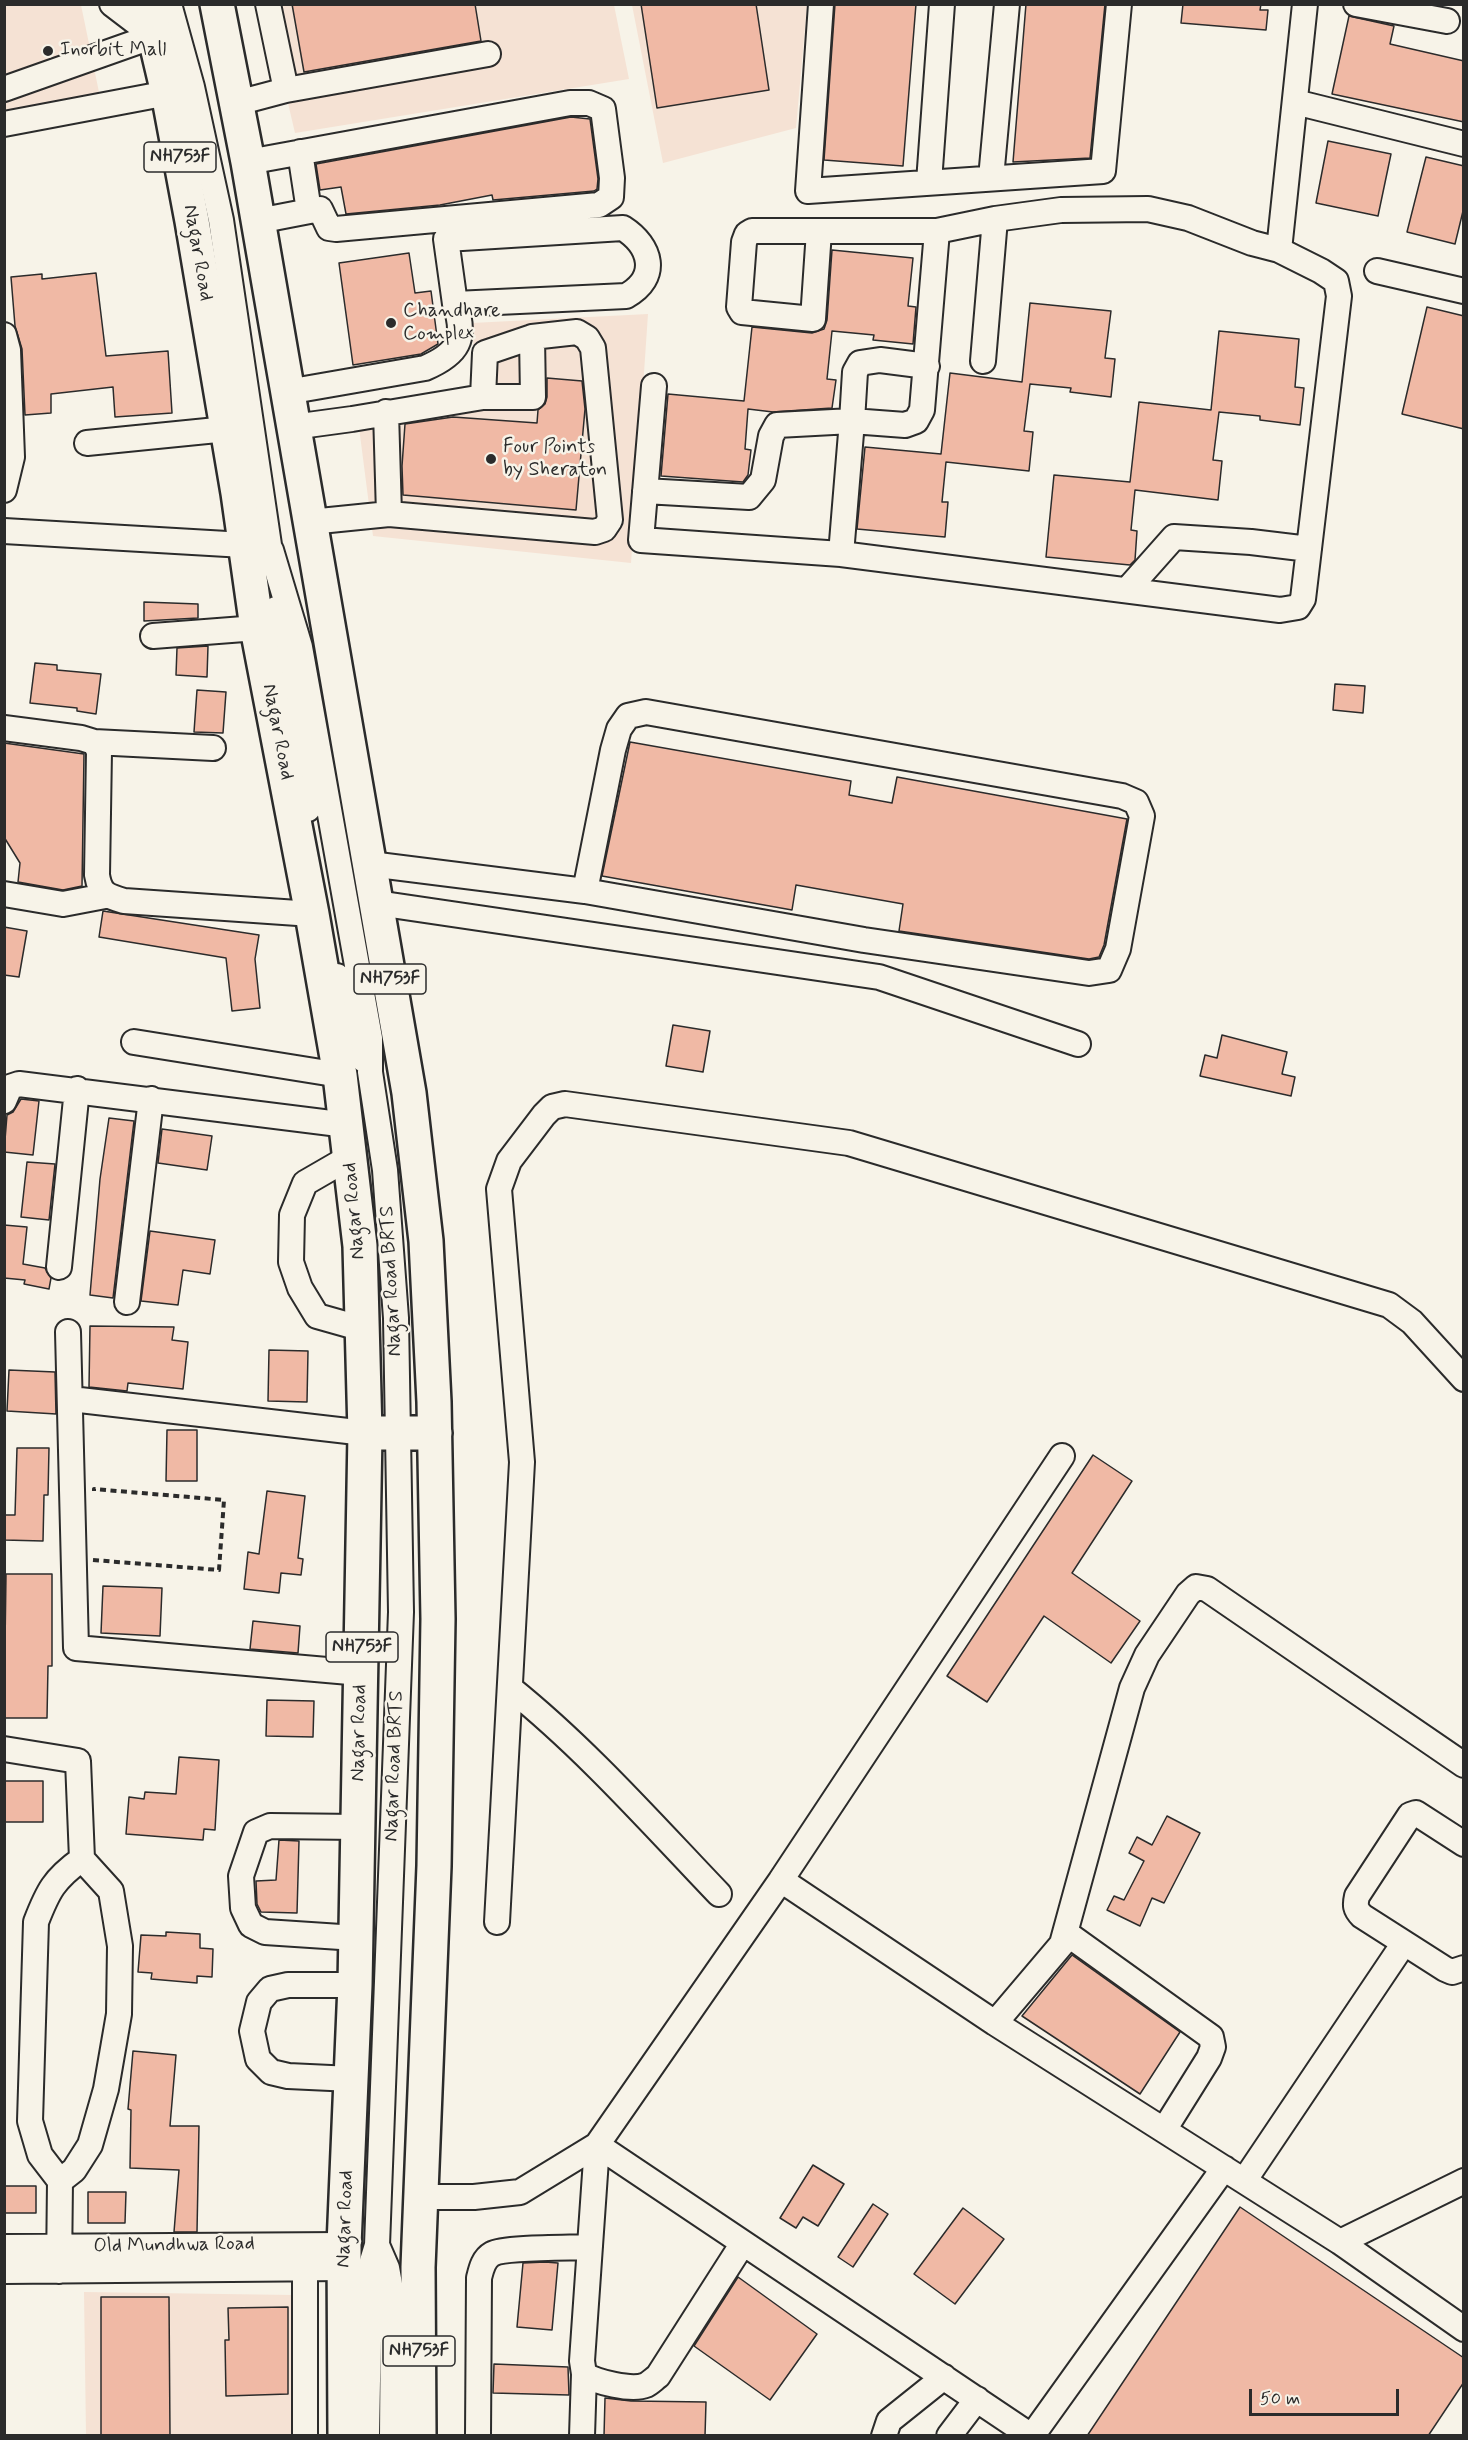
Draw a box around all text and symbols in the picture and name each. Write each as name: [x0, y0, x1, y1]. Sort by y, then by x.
place label: Inorbit Mall: [60, 39, 166, 63]
marker: Inorbit Mall: [41, 44, 55, 58]
road number: NH753F: [144, 142, 216, 172]
street label: Nagar Road: [177, 203, 217, 303]
place label: Chandhare Complex: [403, 300, 500, 347]
marker: Chandhare Complex: [384, 316, 398, 330]
place label: Four Points by Sheraton: [503, 436, 607, 483]
marker: Four Points by Sheraton: [484, 452, 498, 466]
street label: Nagar Road: [256, 682, 298, 782]
road number: NH753F: [354, 964, 426, 994]
street label: Nagar Road: [339, 1161, 371, 1261]
street label: Nagar Road BRTS: [376, 1205, 408, 1357]
road number: NH753F: [326, 1632, 398, 1662]
street label: Nagar Road: [347, 1684, 373, 1782]
street label: Nagar Road BRTS: [380, 1690, 410, 1842]
street label: Nagar Road: [332, 2170, 360, 2268]
street label: Old Mundhwa Road: [93, 2233, 255, 2259]
road number: NH753F: [383, 2336, 455, 2366]
scale bar: [1252, 2377, 1402, 2415]
text: 50 m: [1260, 2387, 1300, 2411]

